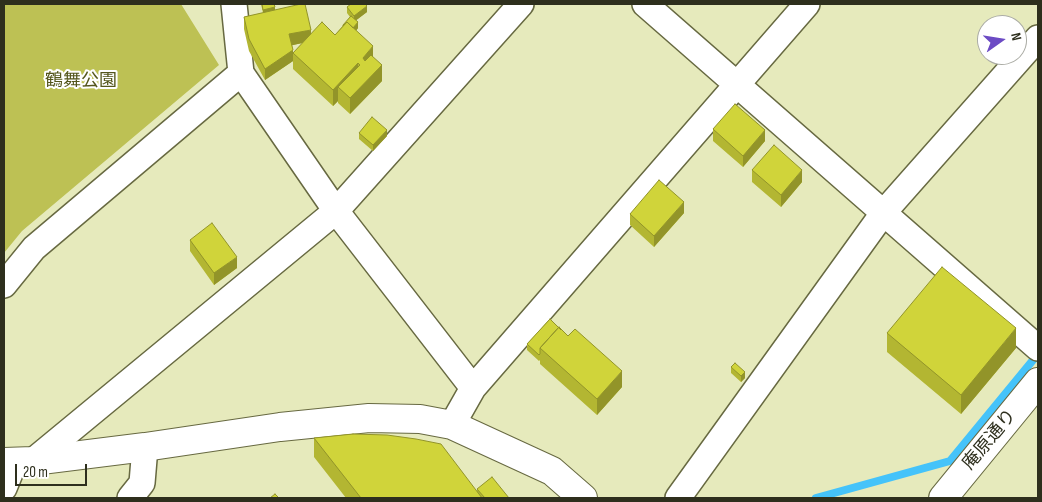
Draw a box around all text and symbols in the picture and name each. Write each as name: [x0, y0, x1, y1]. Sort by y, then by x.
north arrow: [977, 15, 1027, 65]
text: N: [1007, 31, 1025, 42]
park label: 鶴舞公園: [45, 70, 117, 92]
street label: 庵原通り: [959, 405, 1021, 475]
scale bar: [18, 454, 90, 486]
text: 20 m: [23, 463, 48, 482]

